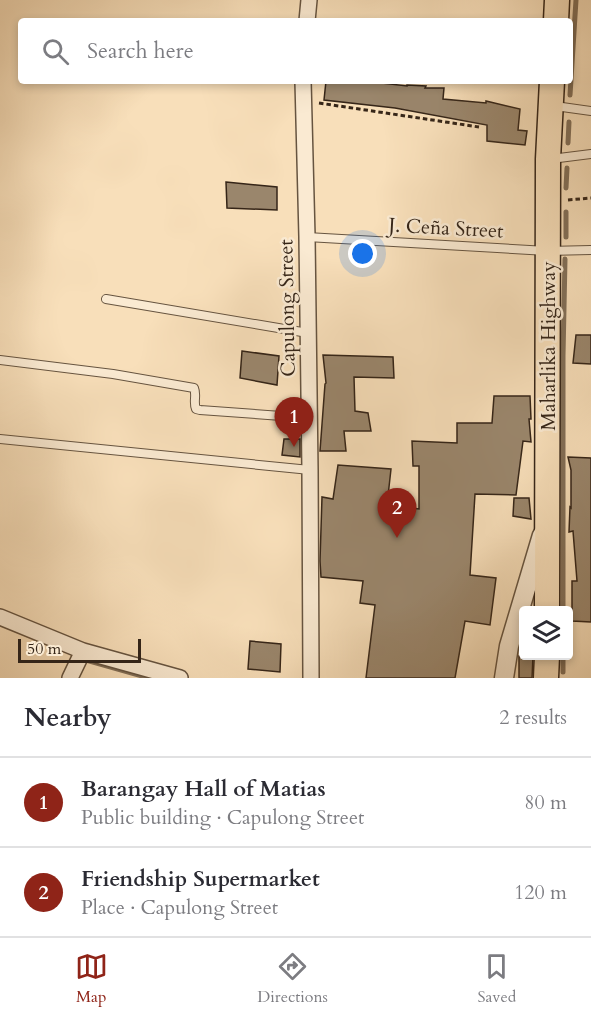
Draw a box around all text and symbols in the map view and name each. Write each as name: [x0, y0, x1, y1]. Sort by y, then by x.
search box: [18, 18, 573, 84]
icon: search: [39, 35, 72, 68]
text: Search here: [87, 36, 194, 66]
street label: J. Ceña Street: [385, 211, 505, 245]
street label: Capulong Street: [272, 238, 302, 377]
your location: [348, 239, 377, 268]
street label: Maharlika Highway: [535, 261, 562, 431]
pin: 1: [274, 398, 314, 447]
pin: 2: [378, 488, 416, 538]
map controls: [519, 606, 573, 660]
button: layers: [519, 606, 573, 660]
scale bar: [18, 636, 141, 664]
text: 50 m: [27, 638, 61, 660]
text: Nearby: [24, 700, 112, 735]
text: 2 results: [499, 704, 567, 731]
text: Barangay Hall of Matias: [81, 774, 326, 804]
text: 1: [38, 789, 49, 816]
text: 80 m: [524, 789, 567, 816]
text: Public building · Capulong Street: [81, 804, 364, 831]
text: Friendship Supermarket: [81, 864, 320, 894]
text: 2: [38, 879, 49, 906]
text: 120 m: [514, 879, 567, 906]
text: Place · Capulong Street: [81, 894, 278, 921]
tab: Map: [75, 950, 108, 1008]
tab: Directions: [257, 950, 328, 1008]
tab: Saved: [477, 950, 516, 1008]

